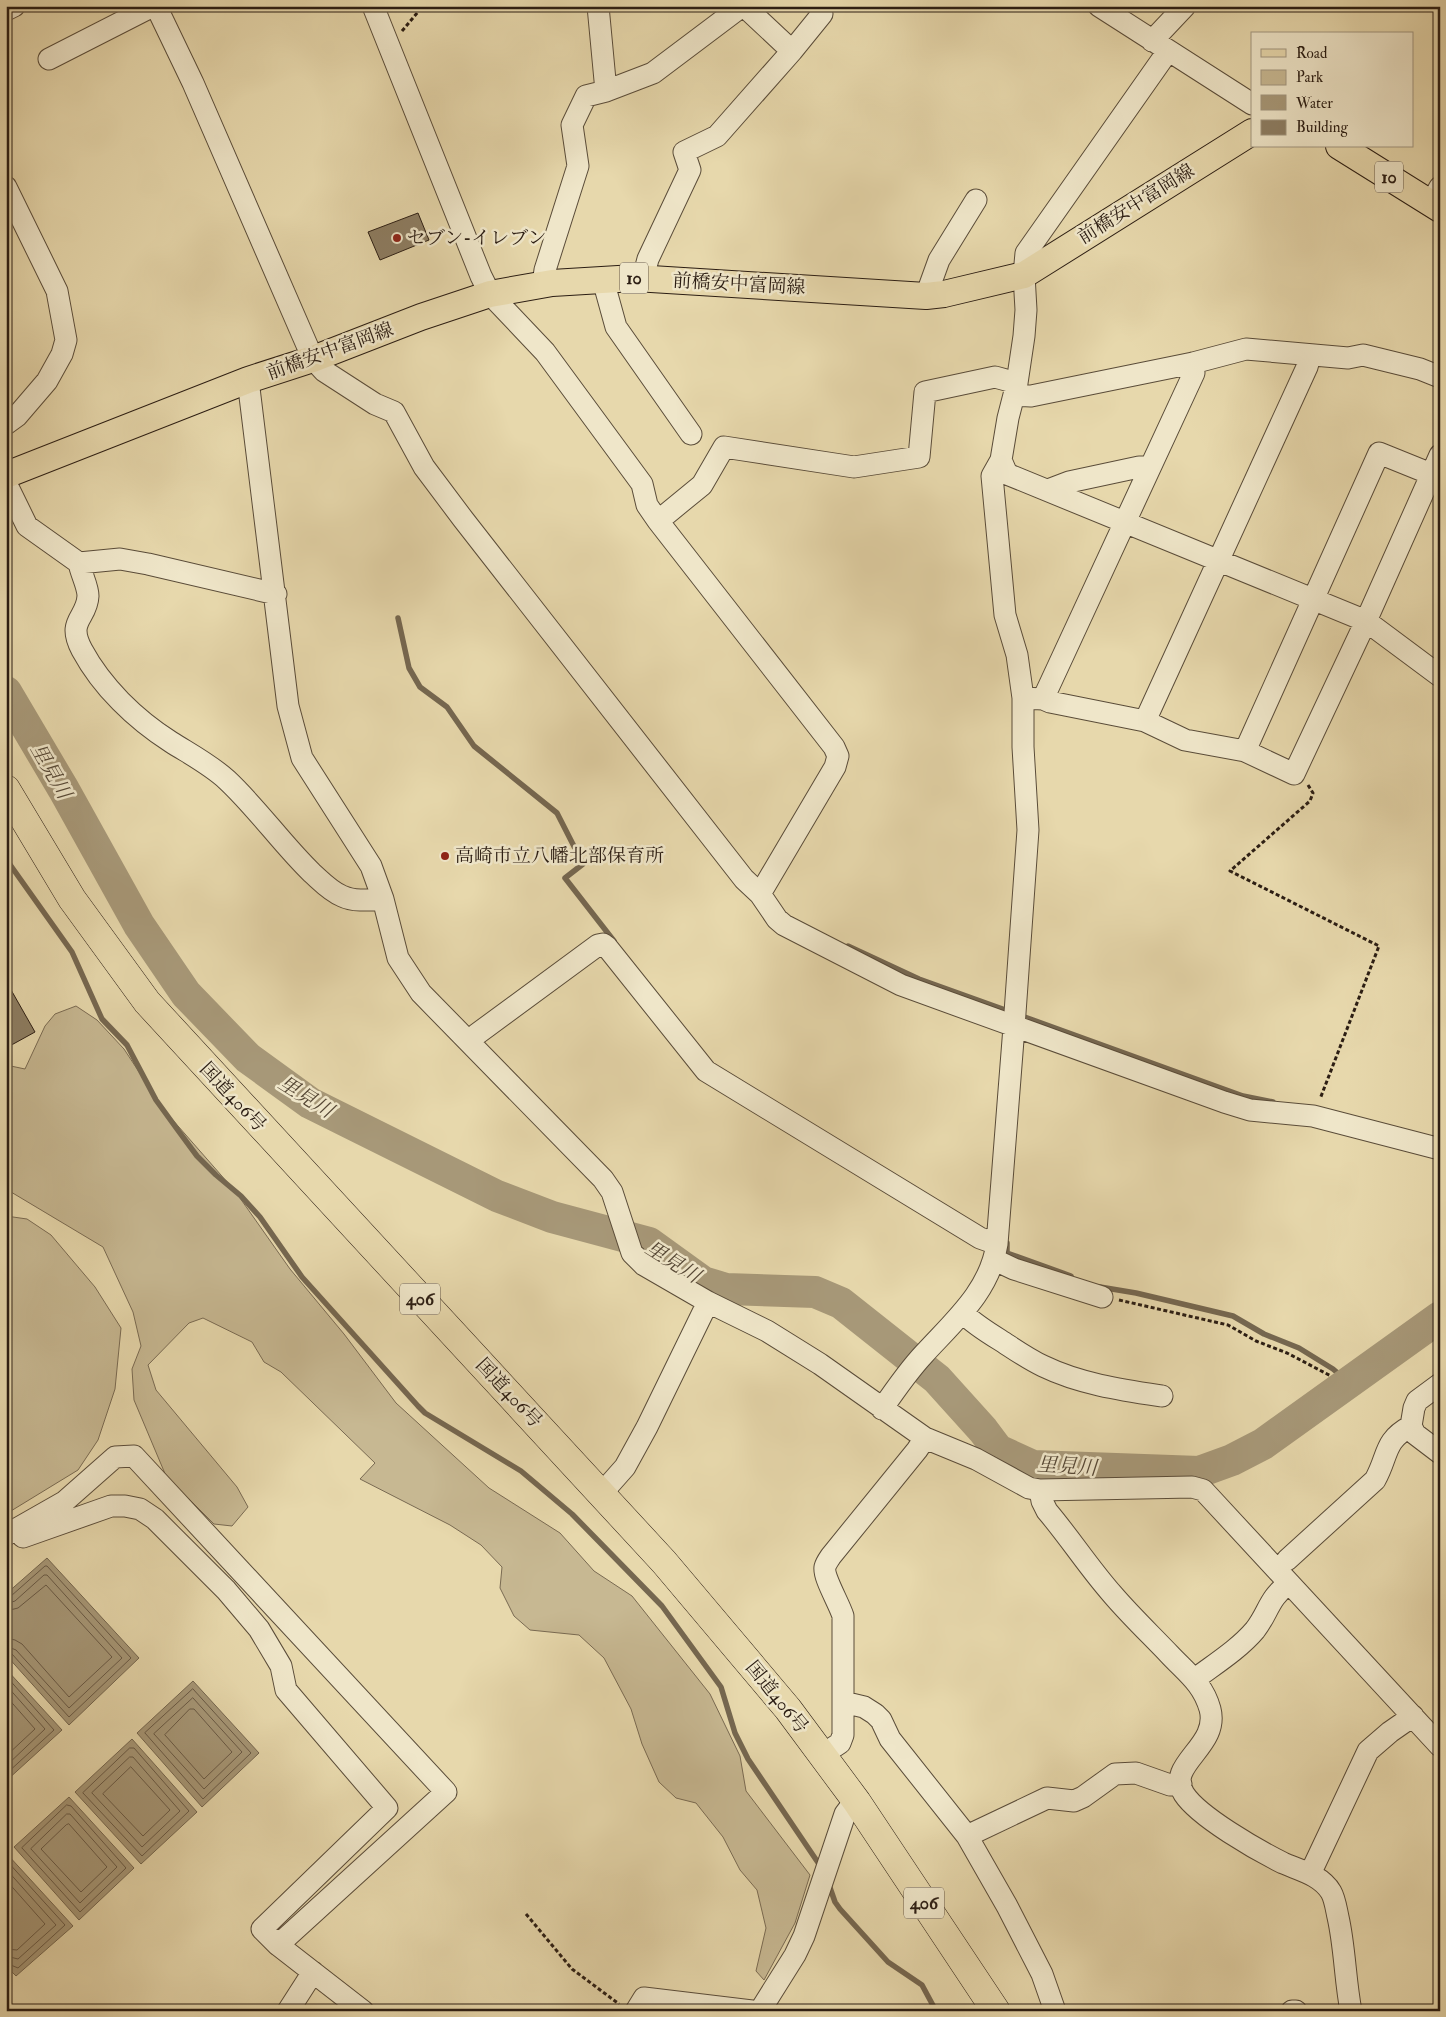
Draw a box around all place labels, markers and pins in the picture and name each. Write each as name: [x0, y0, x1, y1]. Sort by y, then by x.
place label: セブン-イレブン: [407, 226, 547, 250]
marker: セブン-イレブン: [391, 232, 403, 244]
place label: 高崎市立八幡北部保育所: [455, 844, 664, 868]
marker: 高崎市立八幡北部保育所: [439, 850, 451, 862]

